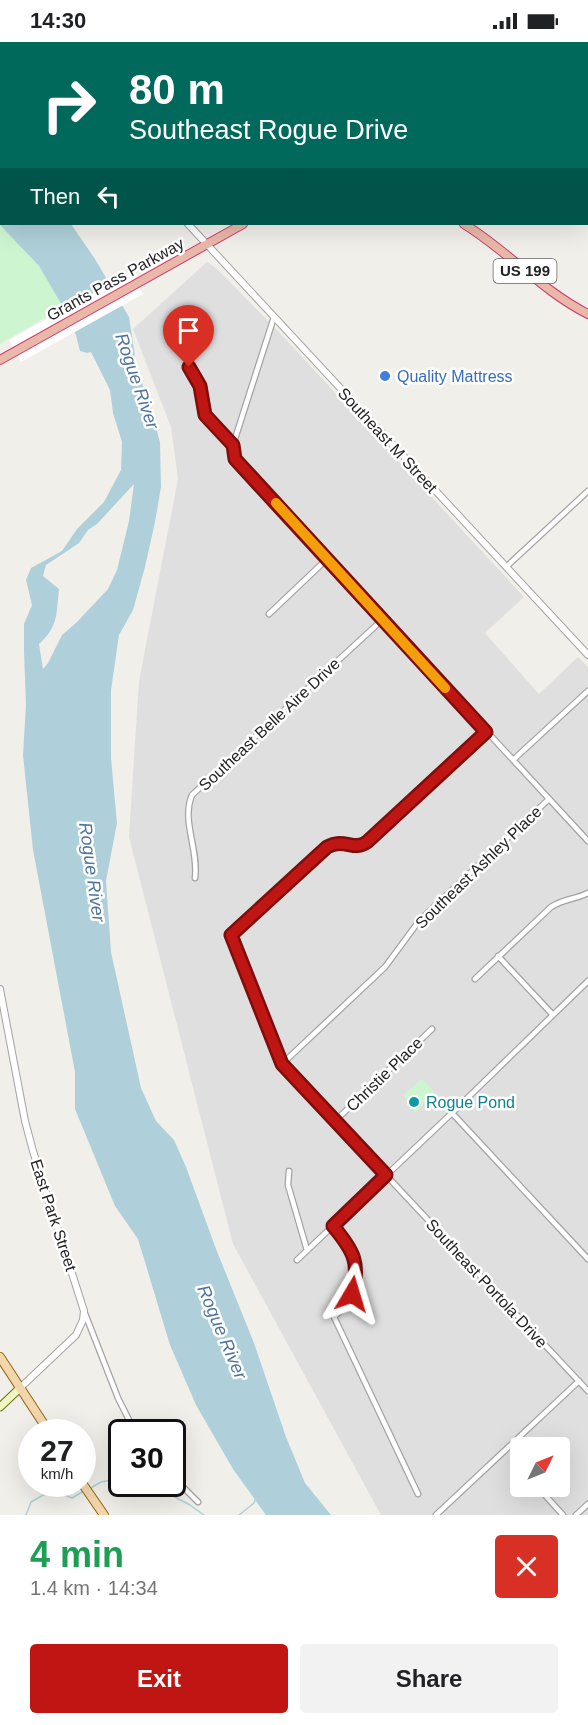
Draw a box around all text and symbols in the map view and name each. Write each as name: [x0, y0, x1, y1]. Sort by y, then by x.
text: 14:30: [30, 8, 86, 33]
icon: right: [30, 66, 108, 144]
text: 80 m: [129, 66, 225, 113]
text: Southeast Rogue Drive: [129, 115, 408, 145]
icon: left: [92, 180, 125, 213]
text: Then: [30, 184, 80, 209]
street label: Grants Pass Parkway: [44, 235, 187, 324]
road number: US 199: [494, 259, 556, 283]
pin: [163, 305, 214, 367]
icon: arrive: [172, 314, 205, 347]
water label: Rogue River: [111, 330, 163, 433]
place label: Quality Mattress: [397, 368, 513, 385]
marker: Quality Mattress: [378, 369, 392, 383]
street label: Southeast M Street: [335, 384, 441, 497]
street label: Southeast Belle Aire Drive: [196, 655, 343, 794]
street label: Southeast Ashley Place: [412, 803, 545, 932]
water label: Rogue River: [75, 821, 109, 924]
street label: Christie Place: [343, 1034, 426, 1115]
place label: Rogue Pond: [426, 1094, 515, 1111]
marker: Rogue Pond: [407, 1095, 421, 1109]
street label: East Park Street: [27, 1157, 80, 1274]
street label: Southeast Portola Drive: [423, 1216, 551, 1351]
position arrow: [320, 1262, 384, 1326]
water label: Rogue River: [193, 1282, 251, 1383]
speed limit sign: 30: [108, 1419, 186, 1497]
text: 27: [40, 1434, 74, 1467]
north arrow: [510, 1437, 570, 1497]
map controls: [510, 1437, 570, 1497]
text: km/h: [41, 1465, 73, 1482]
text: 4 min: [30, 1534, 124, 1575]
button: close: [495, 1535, 558, 1598]
text: 1.4 km · 14:34: [30, 1577, 158, 1599]
button: Exit: [30, 1644, 288, 1713]
button: Share: [300, 1644, 558, 1713]

